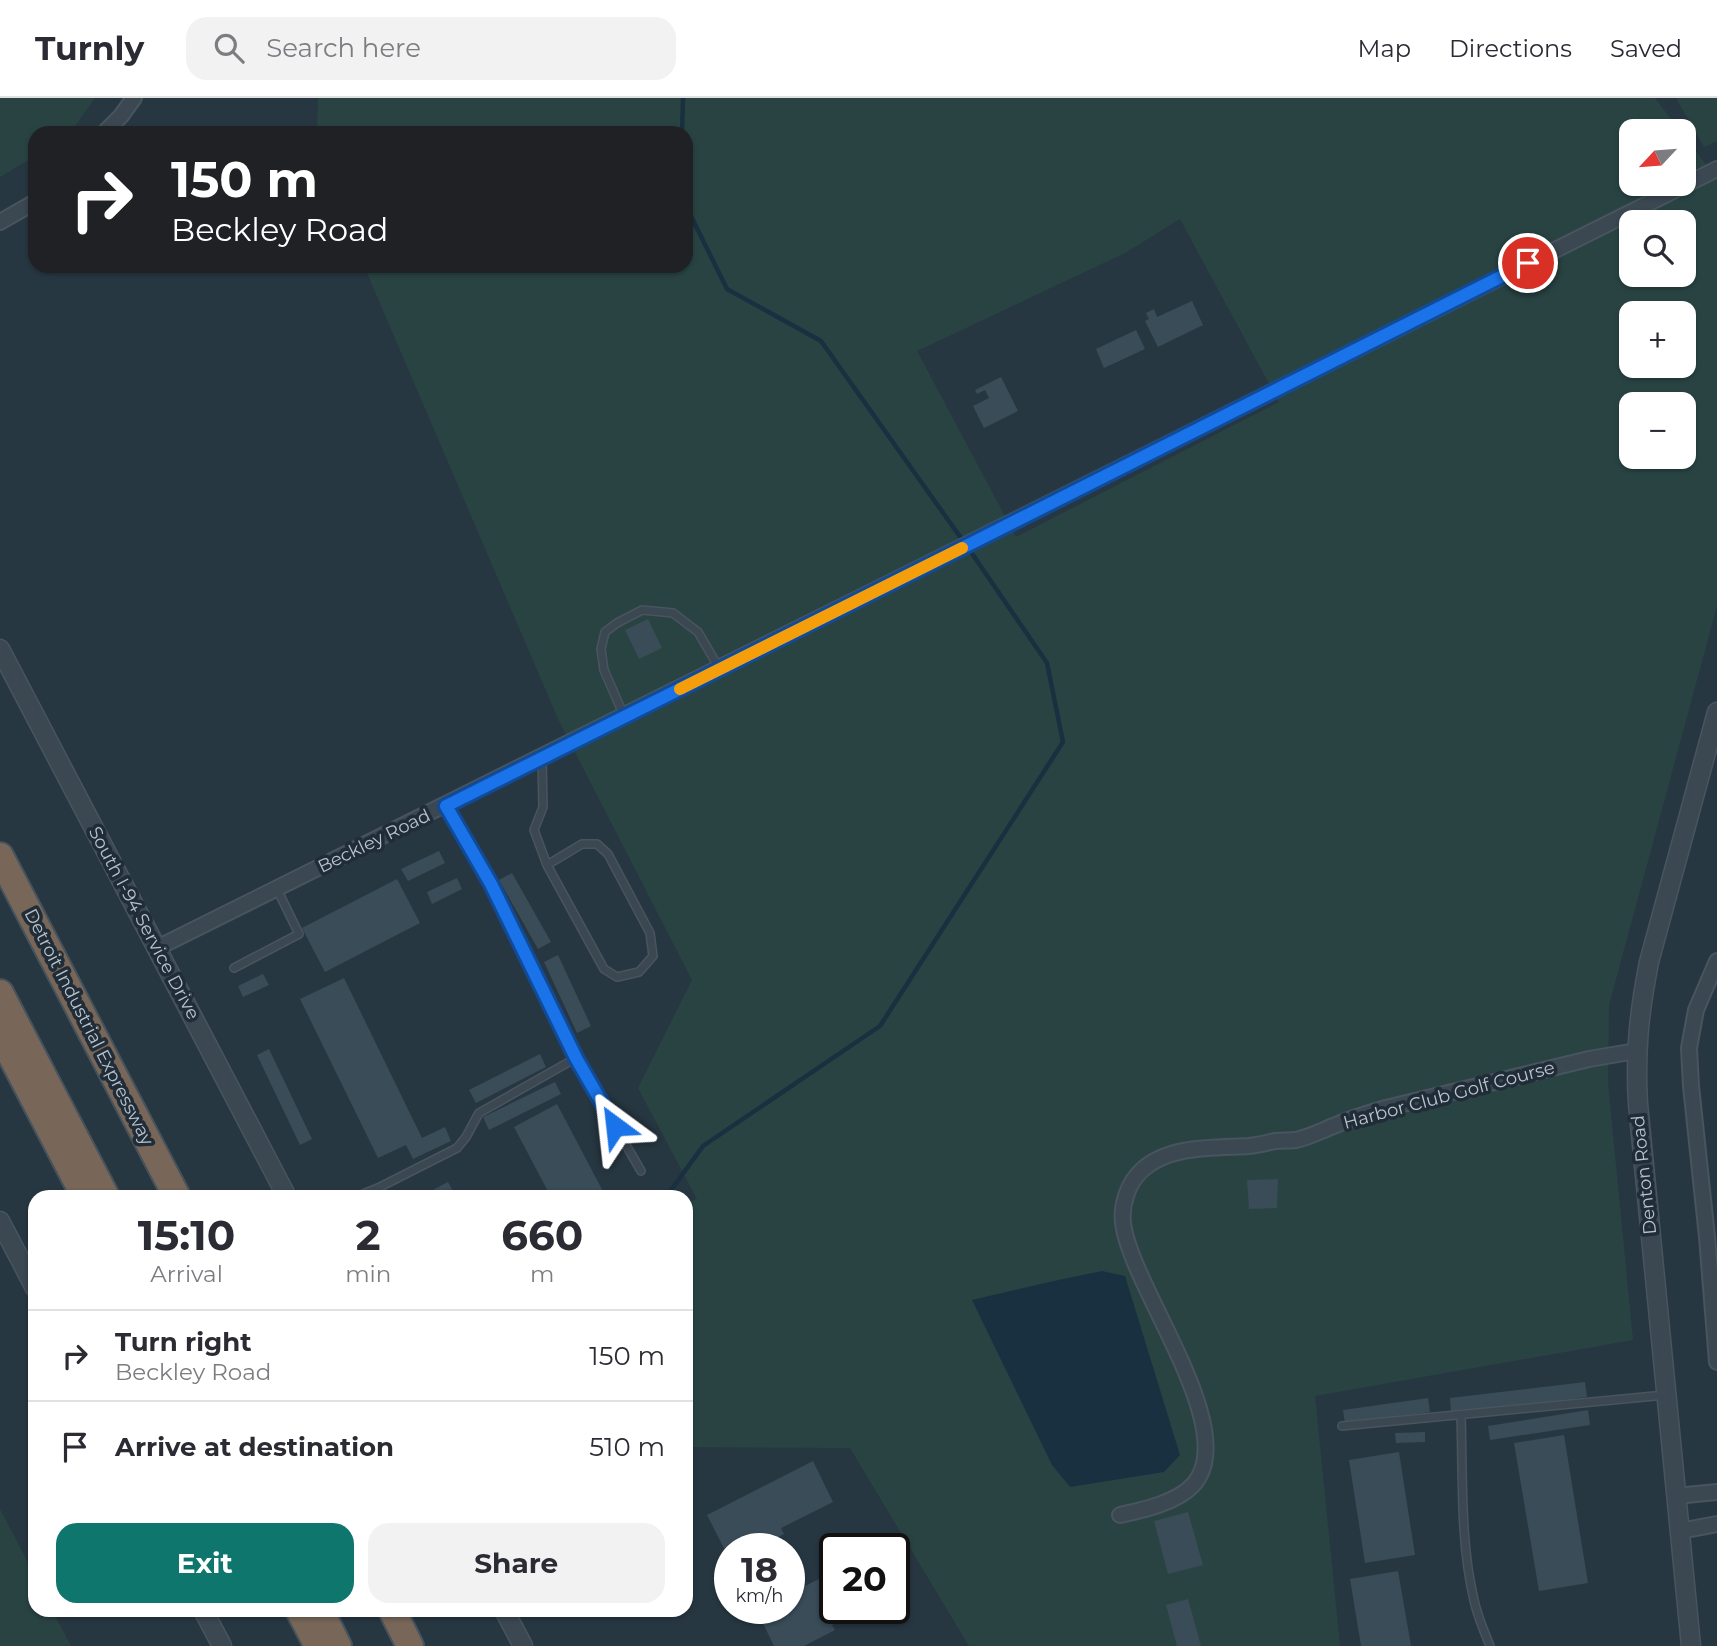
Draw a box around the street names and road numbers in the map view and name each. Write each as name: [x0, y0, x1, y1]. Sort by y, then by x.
street label: Beckley Road: [314, 804, 434, 878]
street label: South I-94 Service Drive: [84, 823, 204, 1023]
street label: Detroit Industrial Expressway: [20, 905, 158, 1149]
street label: Harbor Club Golf Course: [1341, 1056, 1557, 1134]
street label: Denton Road: [1627, 1114, 1661, 1236]

